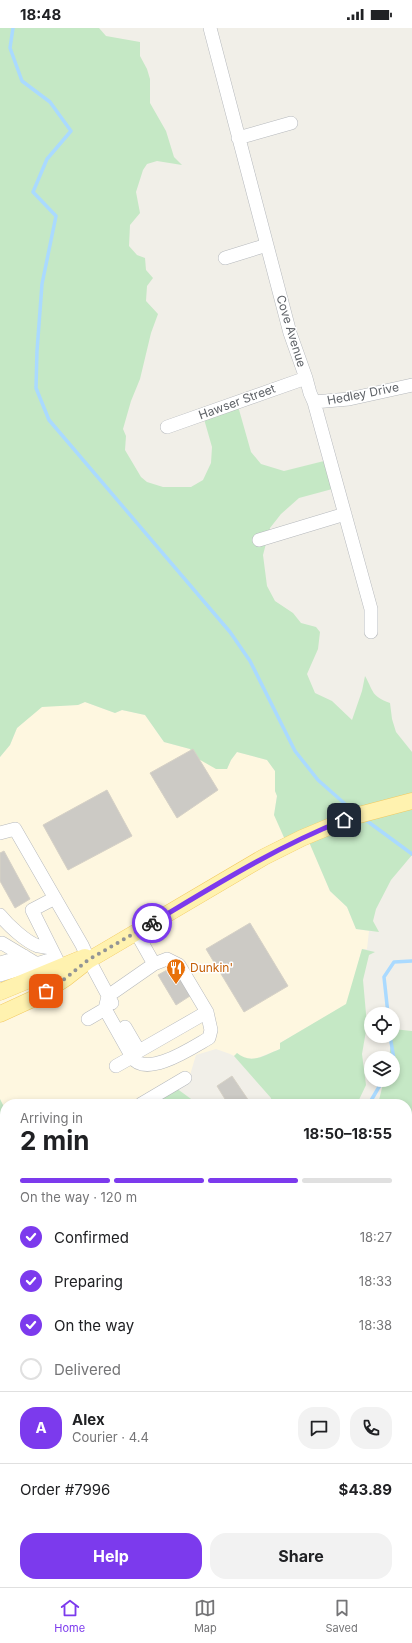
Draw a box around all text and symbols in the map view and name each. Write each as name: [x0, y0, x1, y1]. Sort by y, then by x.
text: 18:48: [20, 5, 61, 24]
street label: Cove Avenue: [273, 293, 310, 369]
street label: Hedley Drive: [326, 379, 400, 408]
street label: Hawser Street: [196, 381, 277, 422]
pin: [327, 803, 361, 837]
icon: home: [333, 809, 355, 831]
courier: [132, 903, 172, 943]
icon: bike: [141, 912, 163, 934]
restaurant icon: Dunkin': [165, 957, 187, 985]
place label: Dunkin': [190, 960, 233, 975]
pin: [29, 974, 63, 1008]
icon: bag: [35, 980, 57, 1002]
map controls: [364, 1007, 400, 1087]
button: locate: [364, 1007, 400, 1043]
button: layers: [364, 1051, 400, 1087]
text: Arriving in: [20, 1110, 83, 1126]
text: 18:50–18:55: [303, 1124, 392, 1143]
text: 2 min: [20, 1125, 90, 1156]
text: On the way · 120 m: [20, 1189, 137, 1205]
icon: check: [20, 1226, 42, 1248]
text: Confirmed: [54, 1228, 129, 1247]
text: 18:27: [360, 1229, 392, 1245]
icon: check: [20, 1270, 42, 1292]
text: Preparing: [54, 1272, 123, 1291]
text: 18:33: [359, 1273, 392, 1289]
icon: check: [20, 1314, 42, 1336]
text: On the way: [54, 1316, 134, 1335]
text: 18:38: [359, 1317, 392, 1333]
text: Delivered: [54, 1360, 121, 1379]
button: chat: [298, 1407, 340, 1449]
button: phone: [350, 1407, 392, 1449]
text: Alex: [72, 1410, 105, 1429]
text: A: [35, 1418, 47, 1437]
text: Courier · 4.4: [72, 1429, 149, 1445]
text: Order #7996: [20, 1480, 110, 1499]
text: $43.89: [339, 1480, 392, 1499]
button: Help: [20, 1533, 202, 1579]
button: Share: [210, 1533, 392, 1579]
tab: Home: [54, 1597, 85, 1635]
tab: Map: [194, 1597, 217, 1635]
tab: Saved: [325, 1597, 358, 1635]

